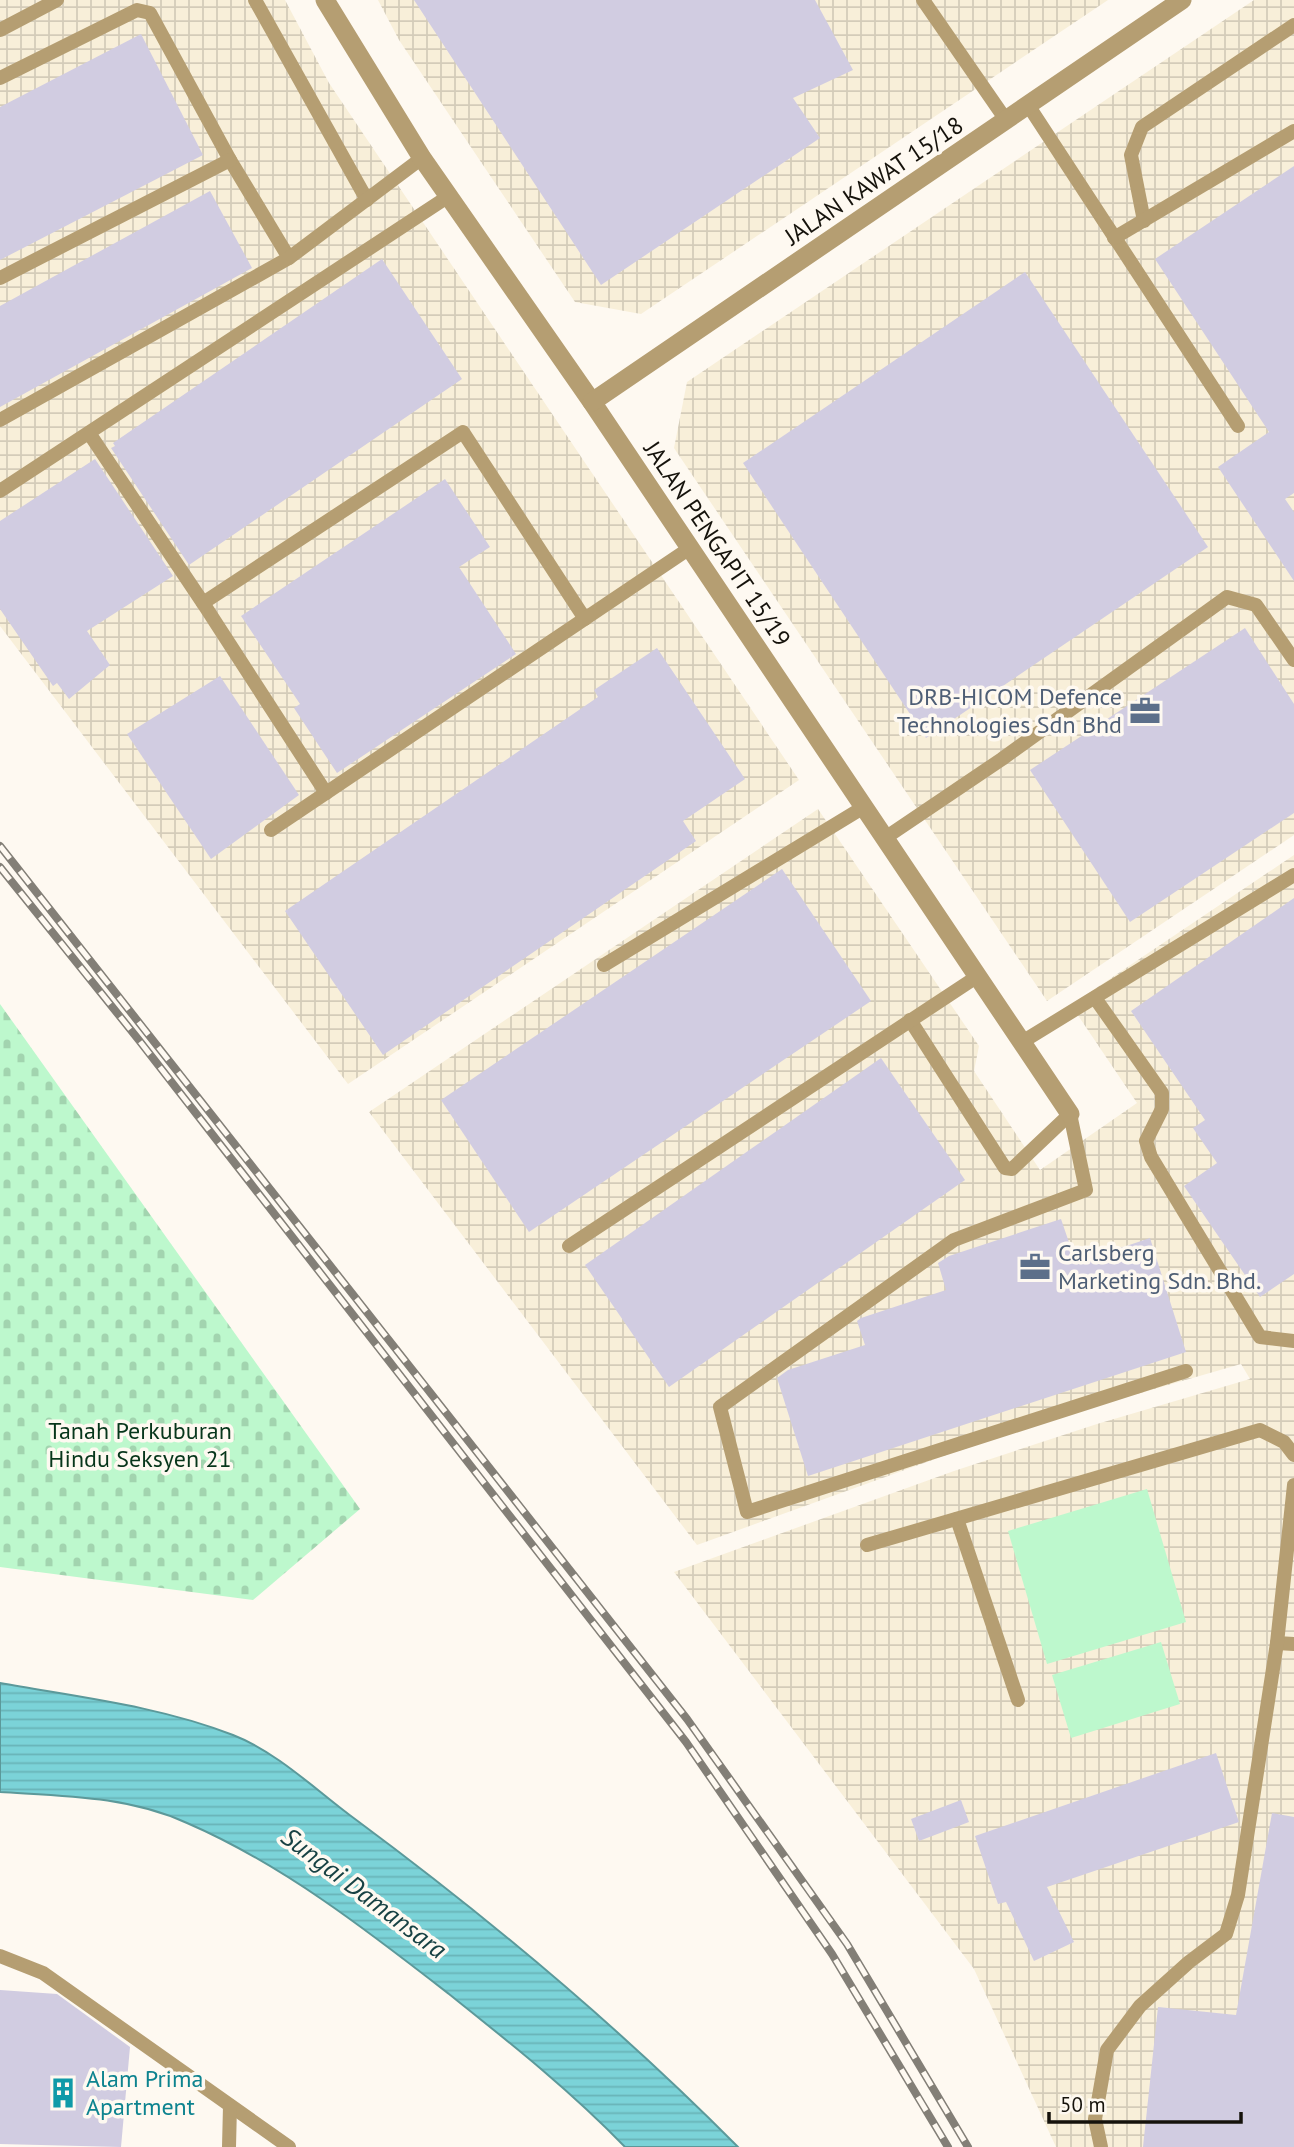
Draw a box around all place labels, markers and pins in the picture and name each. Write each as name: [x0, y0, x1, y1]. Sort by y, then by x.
place label: DRB-HICOM Defence Technologies Sdn Bhd: [897, 681, 1122, 740]
office icon: DRB-HICOM Defence Technologies Sdn Bhd: [1128, 694, 1162, 728]
place label: Carlsberg Marketing Sdn. Bhd.: [1058, 1237, 1261, 1296]
office icon: Carlsberg Marketing Sdn. Bhd.: [1018, 1250, 1052, 1284]
place label: Alam Prima Apartment: [86, 2063, 203, 2122]
building icon: Alam Prima Apartment: [46, 2076, 80, 2110]

